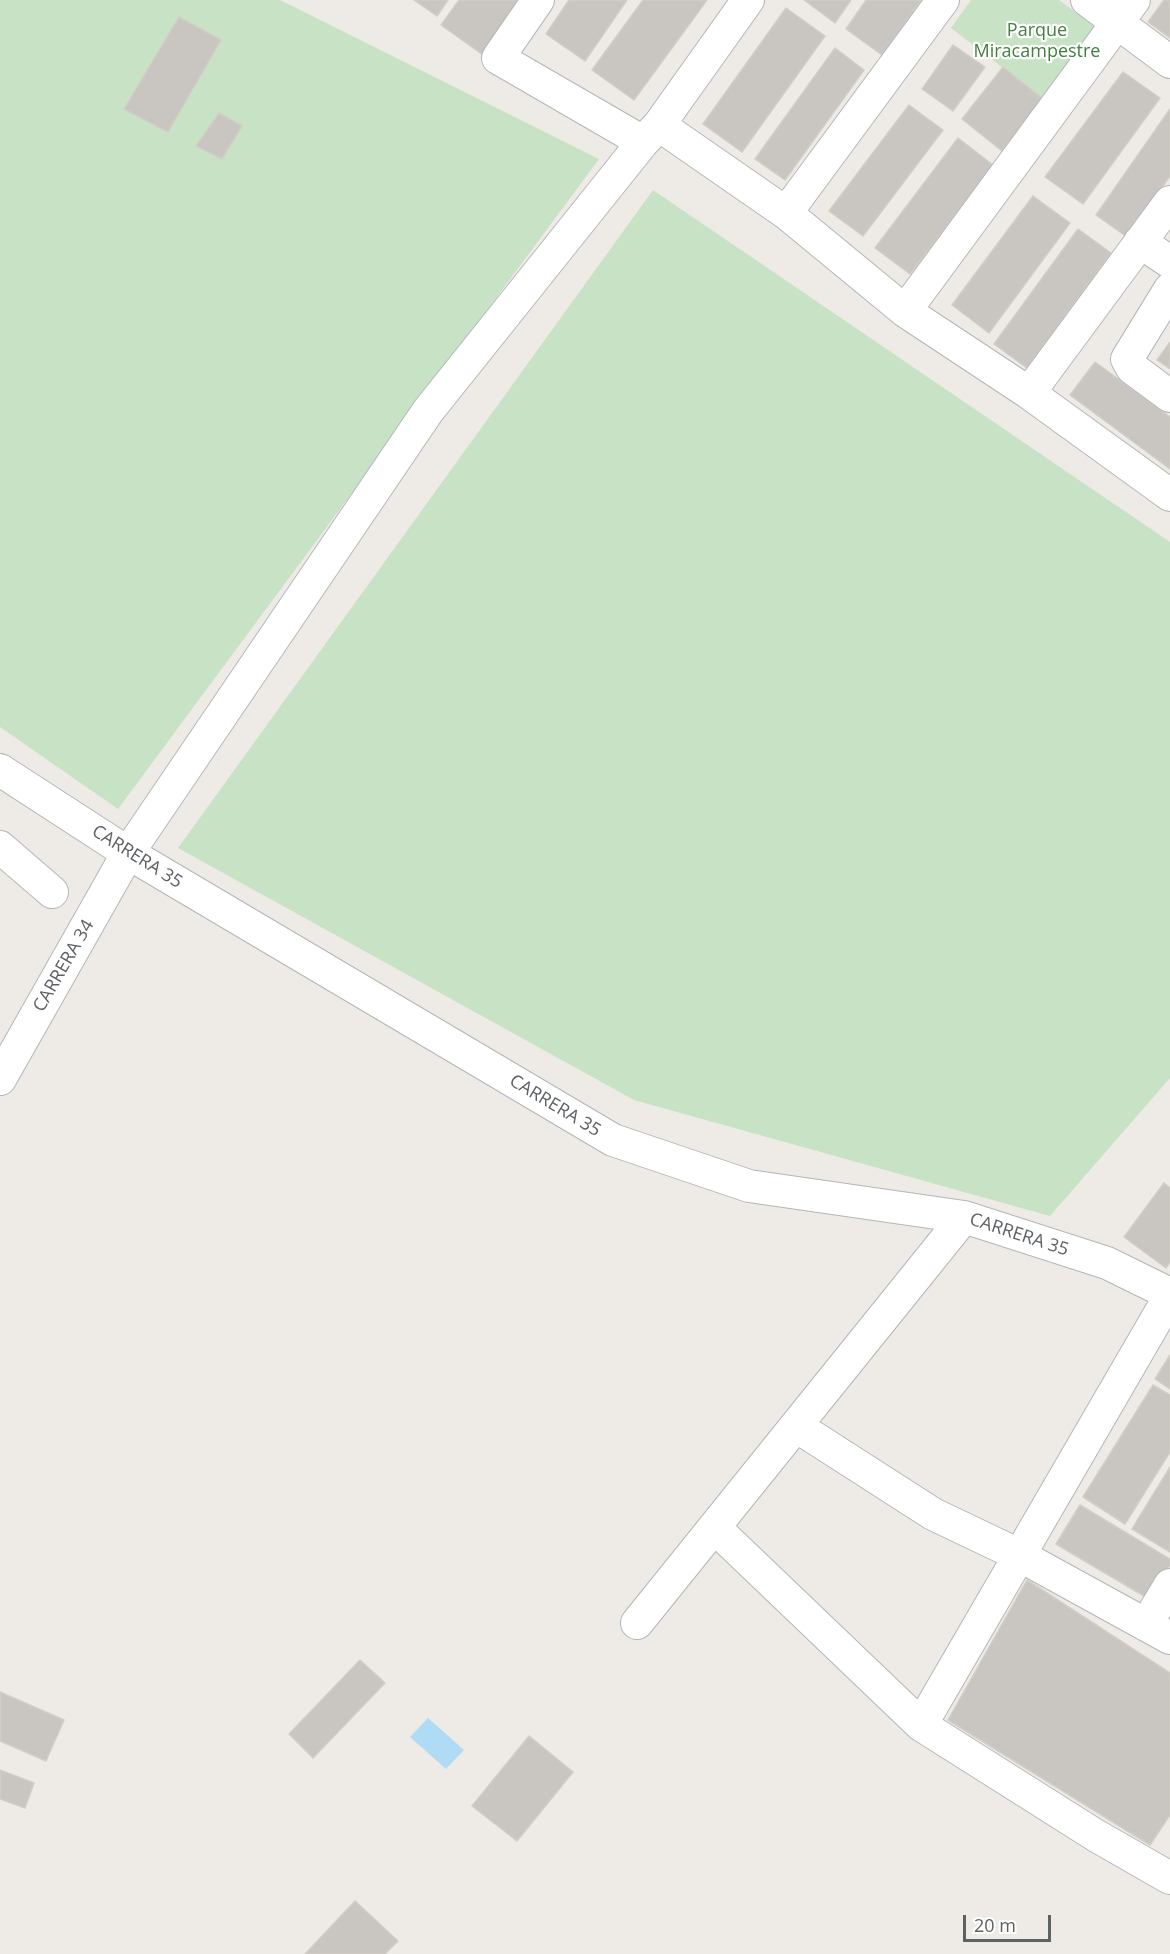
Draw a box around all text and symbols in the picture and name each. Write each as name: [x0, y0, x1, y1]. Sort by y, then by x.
park label: Parque Miracampestre: [974, 20, 1100, 63]
street label: CARRERA 35: [88, 821, 186, 893]
street label: CARRERA 34: [29, 916, 99, 1016]
street label: CARRERA 35: [505, 1070, 605, 1142]
street label: CARRERA 35: [967, 1209, 1071, 1261]
scale bar: [966, 1903, 1054, 1941]
text: 20 m: [974, 1913, 1016, 1937]

